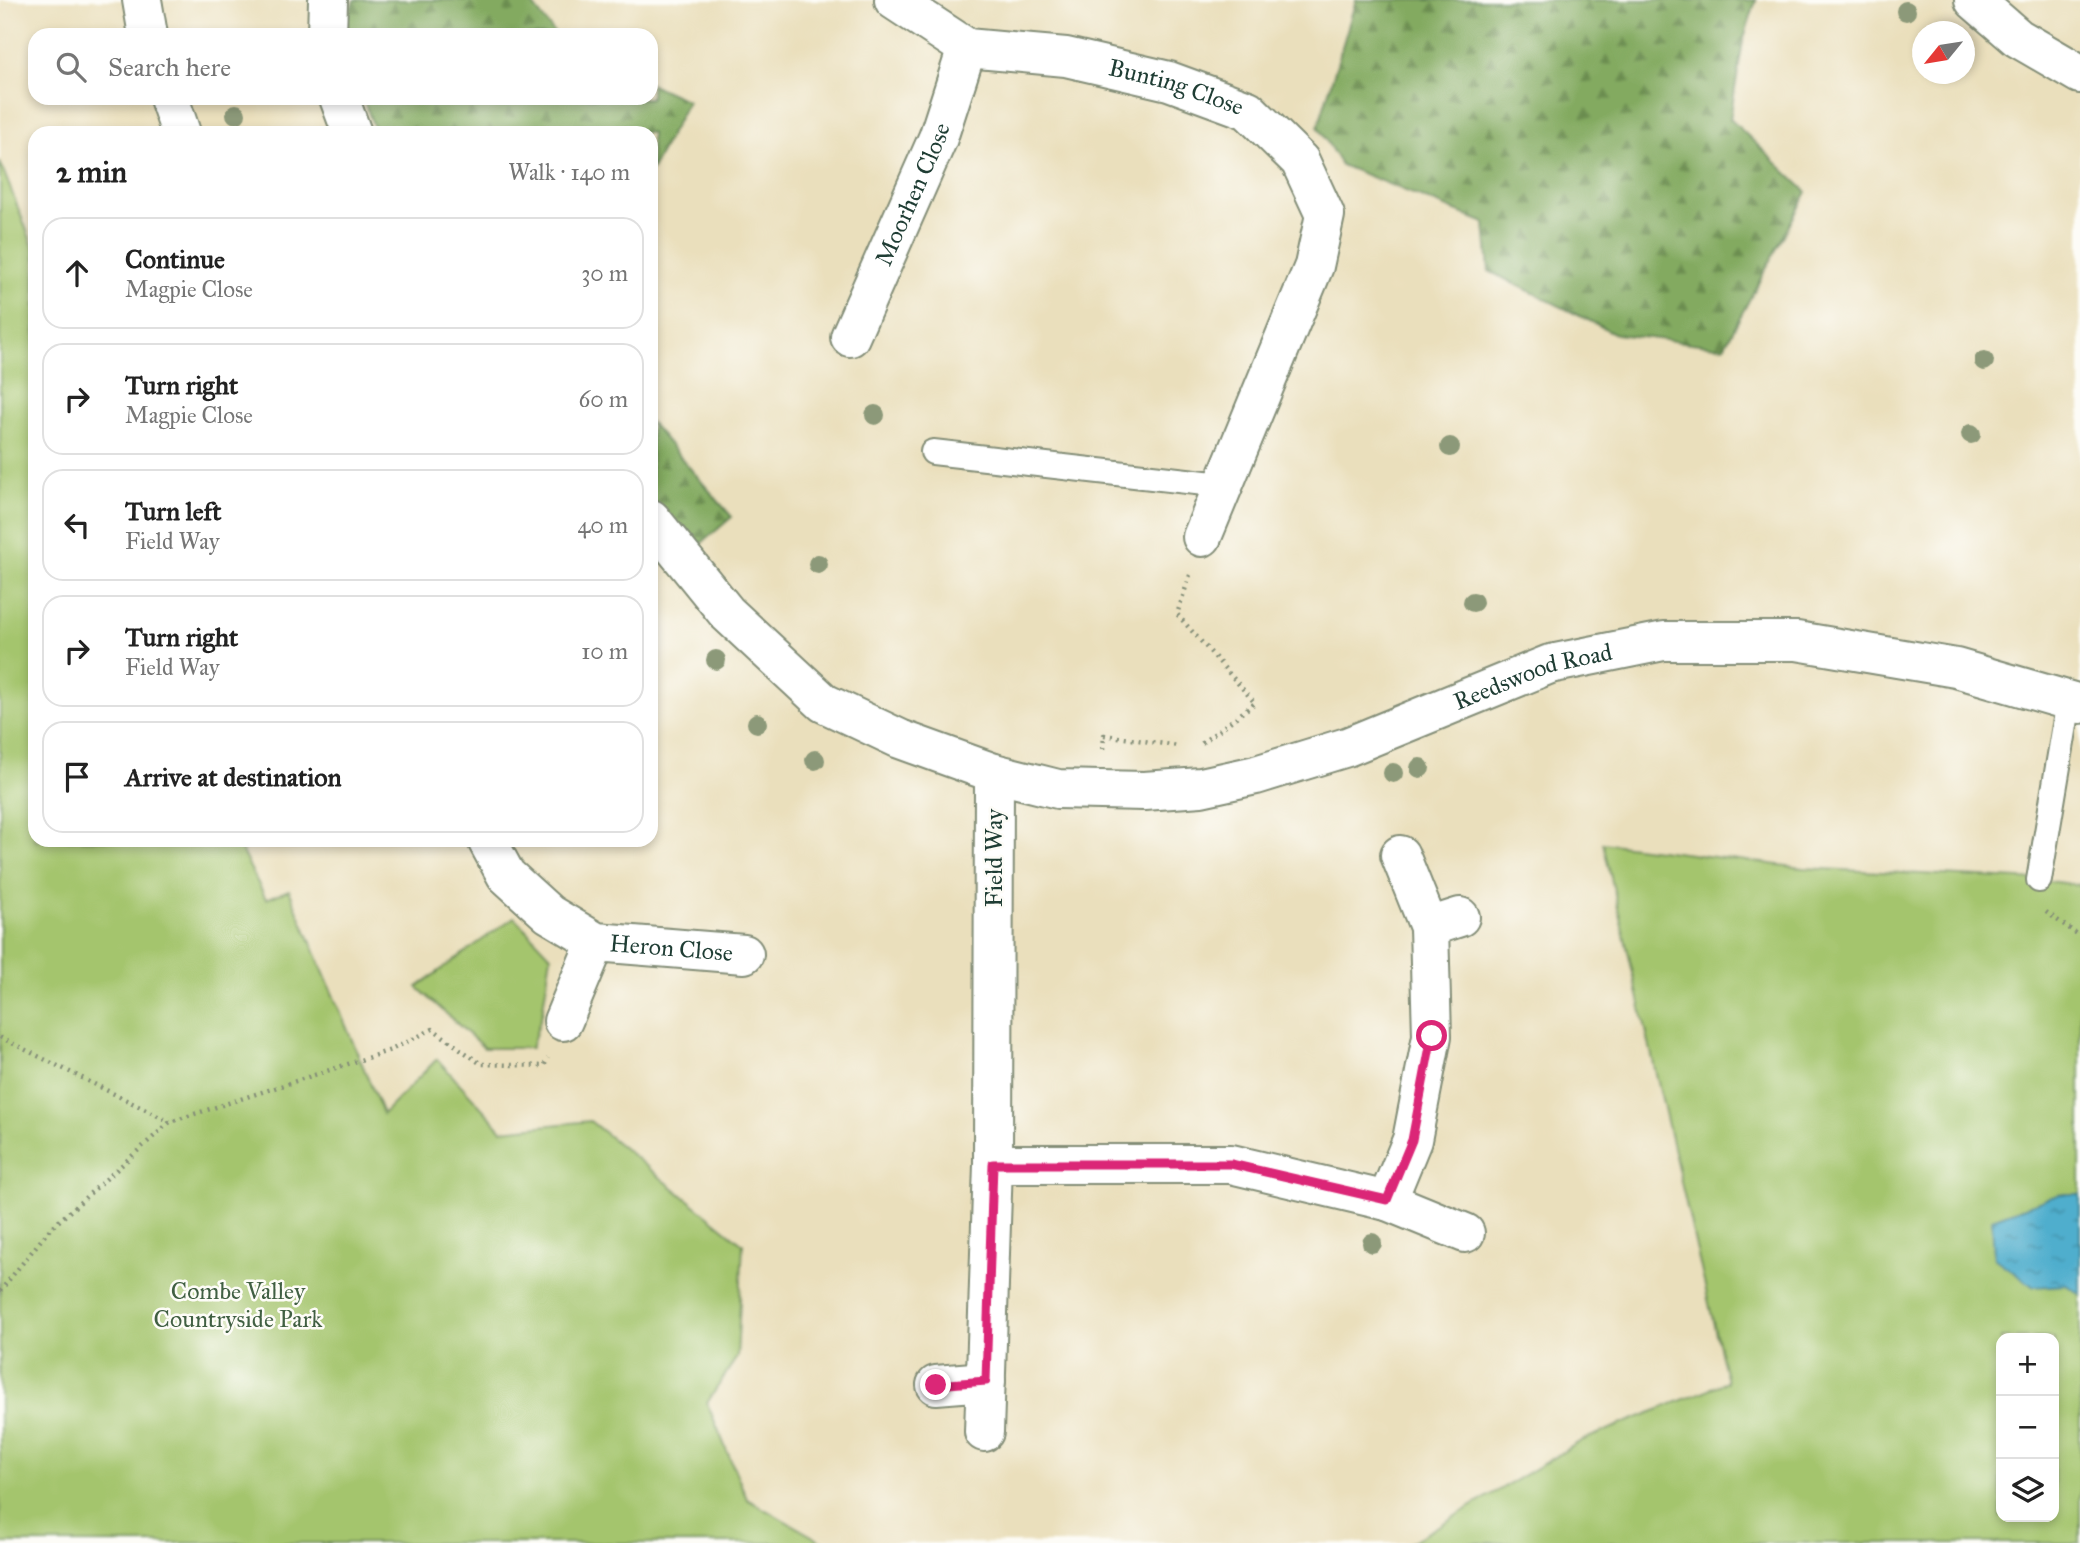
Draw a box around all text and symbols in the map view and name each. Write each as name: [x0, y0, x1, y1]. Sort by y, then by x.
north arrow: [1912, 21, 1975, 84]
search box: [28, 28, 658, 105]
icon: search: [52, 48, 90, 86]
text: Search here: [108, 51, 231, 83]
street label: Bunting Close: [1106, 52, 1248, 122]
street label: Moorhen Close: [868, 119, 957, 270]
text: 2 min: [56, 154, 127, 190]
text: Walk · 140 m: [508, 158, 630, 186]
text: Continue: [125, 243, 225, 275]
icon: ahead: [58, 254, 96, 292]
text: 30 m: [581, 259, 628, 287]
text: Magpie Close: [125, 275, 253, 303]
text: Turn right: [125, 369, 238, 401]
icon: right: [58, 380, 96, 418]
text: 60 m: [579, 385, 628, 413]
text: Magpie Close: [125, 401, 253, 429]
text: Turn left: [125, 495, 221, 527]
icon: left: [58, 506, 96, 544]
text: 40 m: [578, 511, 628, 539]
text: Field Way: [125, 527, 219, 555]
text: Turn right: [125, 621, 238, 653]
icon: right: [58, 632, 96, 670]
text: 10 m: [581, 637, 628, 665]
street label: Reedswood Road: [1449, 637, 1615, 717]
text: Field Way: [125, 653, 219, 681]
icon: arrive: [58, 758, 96, 796]
text: Arrive at destination: [125, 761, 342, 793]
street label: Field Way: [979, 808, 1009, 907]
street label: Heron Close: [608, 928, 734, 968]
route start: [1416, 1020, 1447, 1051]
park label: Combe Valley Countryside Park: [154, 1276, 323, 1334]
map controls: [1996, 1333, 2059, 1522]
button: +: [1996, 1333, 2059, 1396]
route end: [920, 1369, 951, 1400]
button: −: [1996, 1396, 2059, 1459]
button: layers: [1996, 1459, 2059, 1522]

